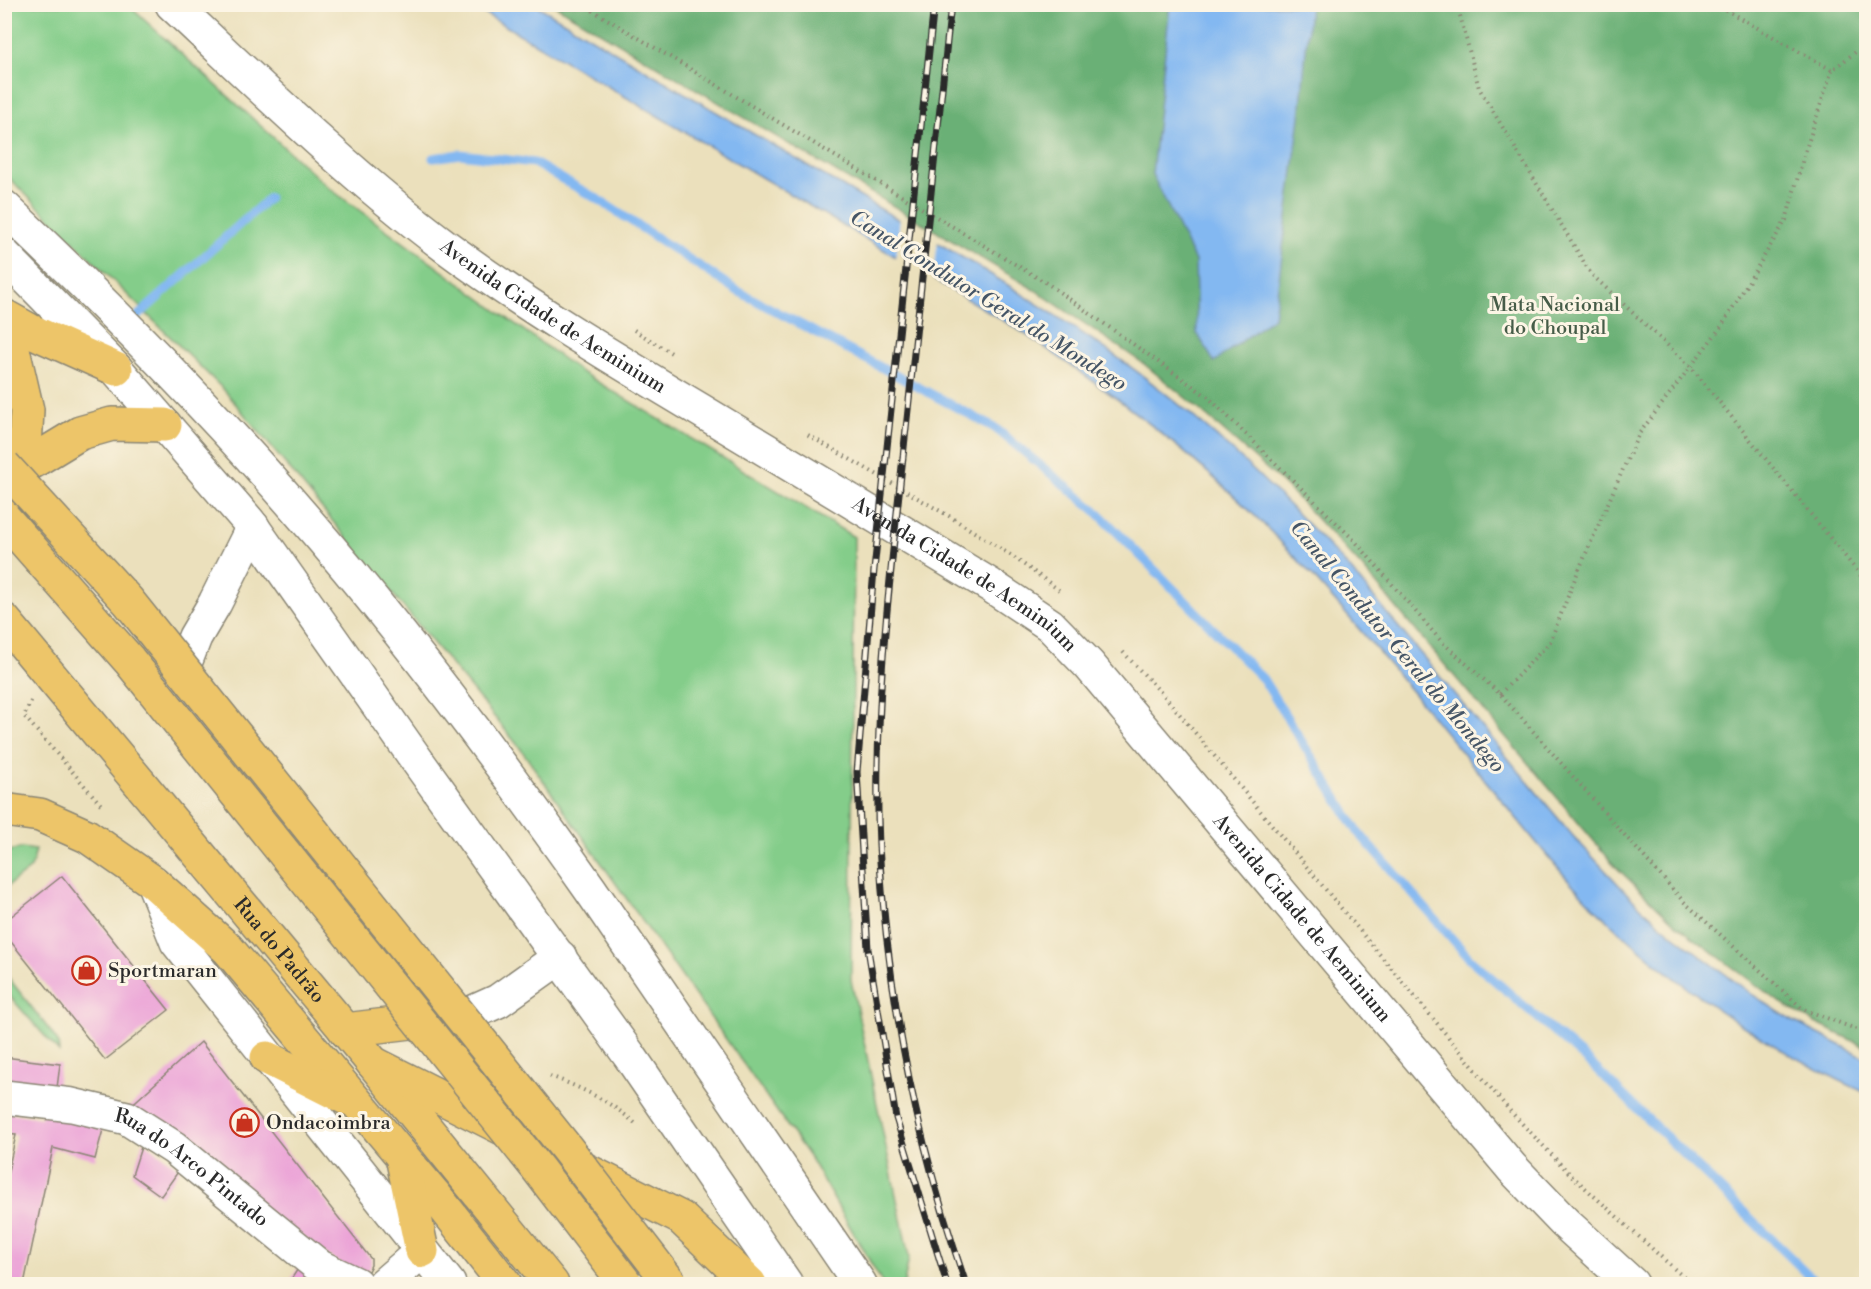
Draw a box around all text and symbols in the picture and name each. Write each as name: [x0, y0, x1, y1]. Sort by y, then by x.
water label: Canal Condutor Geral do Mondego: [845, 205, 1131, 397]
street label: Avenida Cidade de Aeminium: [434, 233, 671, 399]
park label: Mata Nacional do Choupal: [1490, 293, 1620, 341]
street label: Avenida Cidade de Aeminium: [847, 491, 1082, 658]
water label: Canal Condutor Geral do Mondego: [1284, 516, 1510, 778]
street label: Avenida Cidade de Aeminium: [1207, 808, 1397, 1028]
street label: Rua do Padrão: [228, 892, 331, 1008]
shop icon: Sportmaran: [71, 955, 103, 987]
place label: Sportmaran: [108, 959, 217, 984]
street label: Rua do Arco Pintado: [112, 1103, 274, 1232]
shop icon: Ondacoimbra: [229, 1107, 261, 1139]
place label: Ondacoimbra: [266, 1111, 391, 1136]

